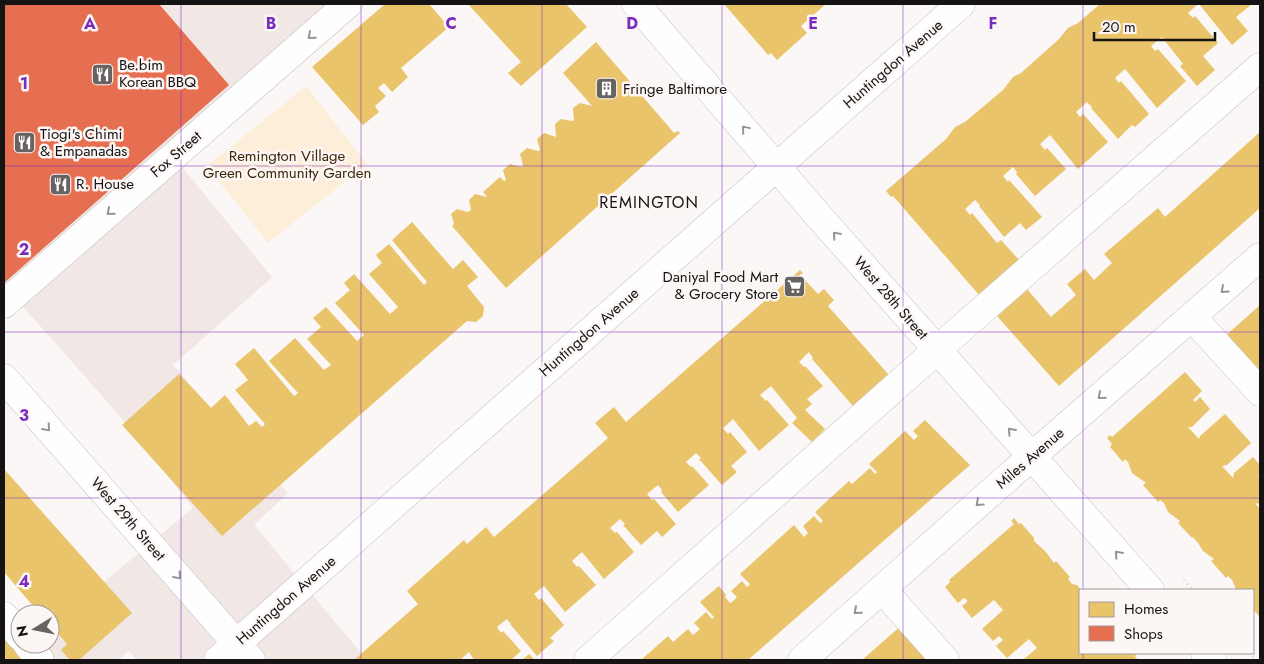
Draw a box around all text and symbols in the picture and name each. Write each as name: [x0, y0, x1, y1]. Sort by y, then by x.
scale bar: [1094, 10, 1215, 42]
text: A: [83, 12, 96, 35]
text: B: [266, 12, 276, 35]
text: C: [445, 12, 457, 35]
text: D: [626, 12, 638, 35]
text: E: [808, 12, 818, 35]
text: F: [989, 12, 997, 35]
street label: Huntingdon Avenue: [838, 14, 948, 114]
text: 20 m: [1102, 16, 1136, 38]
one-way arrow: [308, 30, 317, 39]
place label: Be.bim Korean BBQ: [119, 54, 196, 93]
restaurant icon: Be.bim Korean BBQ: [91, 62, 115, 86]
text: 1: [20, 72, 28, 95]
building icon: Fringe Baltimore: [595, 77, 619, 101]
place label: Fringe Baltimore: [623, 78, 727, 100]
place label: Tiogi's Chimi & Empanadas: [40, 123, 127, 162]
street label: Fox Street: [146, 125, 207, 183]
one-way arrow: [742, 126, 751, 135]
restaurant icon: Tiogi's Chimi & Empanadas: [12, 131, 36, 155]
park label: Remington Village Green Community Garden: [203, 145, 371, 184]
restaurant icon: R. House: [48, 172, 72, 196]
place label: R. House: [76, 173, 134, 195]
district label: REMINGTON: [599, 191, 699, 214]
one-way arrow: [106, 206, 115, 215]
one-way arrow: [832, 232, 841, 241]
text: 2: [19, 238, 29, 261]
street label: West 28th Street: [849, 252, 934, 345]
place label: Daniyal Food Mart & Grocery Store: [662, 266, 778, 305]
supermarket icon: Daniyal Food Mart & Grocery Store: [782, 274, 806, 298]
street label: Huntingdon Avenue: [534, 282, 644, 382]
one-way arrow: [1220, 284, 1229, 293]
one-way arrow: [1098, 391, 1107, 400]
text: 3: [19, 404, 29, 427]
street label: Miles Avenue: [991, 422, 1069, 494]
one-way arrow: [42, 423, 51, 432]
one-way arrow: [1007, 428, 1016, 437]
street label: West 29th Street: [85, 472, 171, 566]
one-way arrow: [975, 497, 984, 506]
street label: Huntingdon Avenue: [231, 550, 341, 650]
one-way arrow: [1114, 550, 1123, 559]
text: 4: [18, 570, 30, 593]
one-way arrow: [172, 571, 181, 580]
legend: [1079, 589, 1254, 654]
text: Homes: [1124, 598, 1168, 620]
north arrow: [10, 604, 60, 654]
one-way arrow: [854, 606, 863, 615]
text: Shops: [1124, 623, 1163, 645]
text: N: [11, 624, 33, 638]

